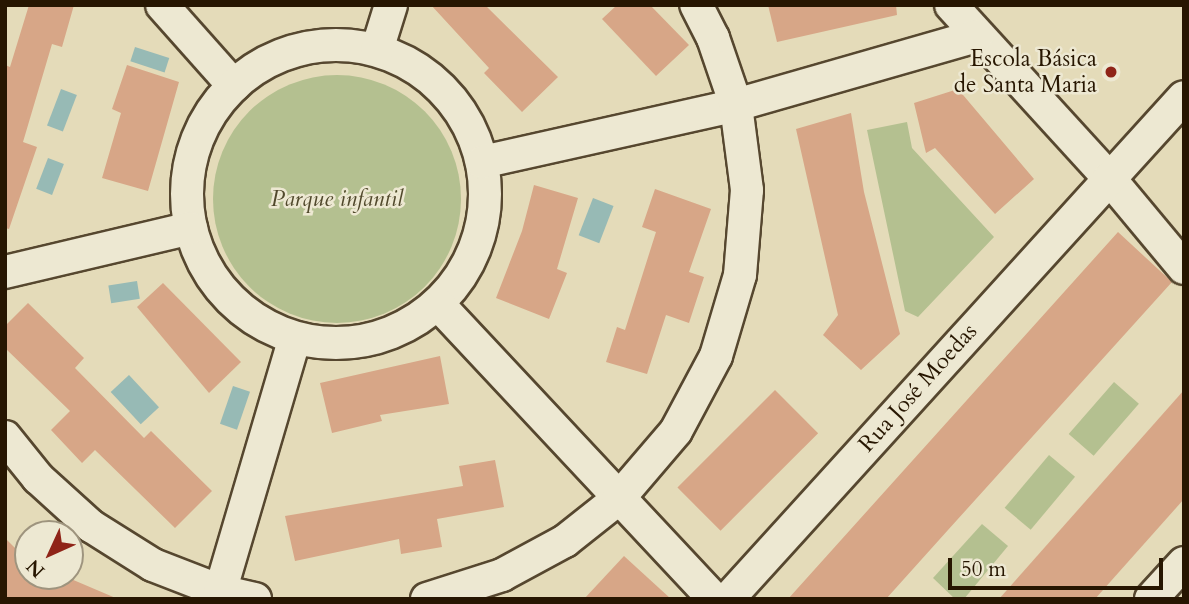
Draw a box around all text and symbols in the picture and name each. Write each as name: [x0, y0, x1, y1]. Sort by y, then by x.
place label: Escola Básica de Santa Maria: [954, 45, 1097, 99]
marker: Escola Básica de Santa Maria: [1103, 64, 1119, 80]
park label: Parque infantil: [271, 185, 403, 213]
street label: Rua José Moedas: [853, 318, 983, 458]
north arrow: [14, 520, 84, 590]
scale bar: [951, 544, 1166, 588]
text: N: [21, 553, 51, 583]
text: 50 m: [961, 555, 1006, 584]

